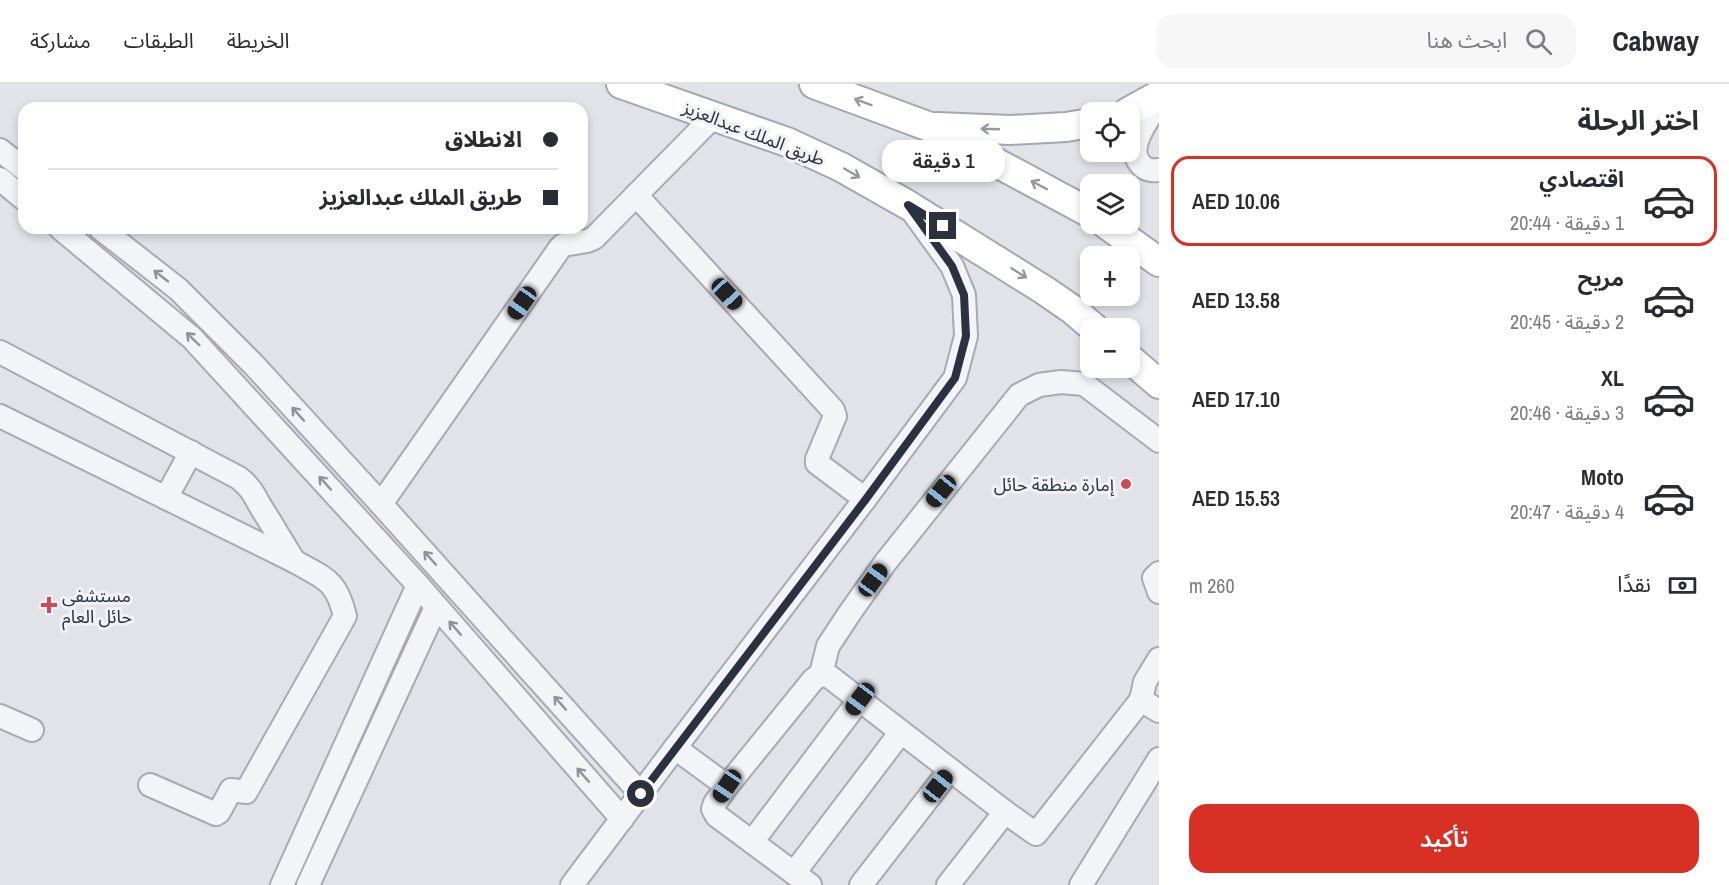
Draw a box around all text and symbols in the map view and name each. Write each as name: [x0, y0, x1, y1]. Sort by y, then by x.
search box: [1156, 14, 1576, 68]
text: Cabway: [1612, 22, 1699, 60]
text: ابحث هنا: [1426, 25, 1507, 55]
icon: search: [1522, 25, 1555, 58]
text: مشاركة: [30, 26, 91, 55]
text: الطبقات: [124, 26, 194, 55]
text: الخريطة: [227, 26, 290, 55]
street label: طريق الملك عبدالعزيز: [678, 94, 829, 172]
one-way arrow: [854, 95, 873, 106]
map controls: [1080, 102, 1140, 378]
button: locate: [1080, 102, 1140, 162]
text: اختر الرحلة: [1578, 102, 1699, 138]
text: الانطلاق: [445, 124, 522, 154]
one-way arrow: [981, 124, 1001, 135]
callout: 1 دقيقة: [882, 139, 1004, 181]
text: 1 دقيقة: [912, 147, 975, 174]
text: اقتصادي: [1539, 164, 1624, 194]
one-way arrow: [842, 168, 860, 179]
button: layers: [1080, 174, 1140, 234]
icon: car: [1642, 174, 1696, 228]
one-way arrow: [1031, 179, 1049, 190]
text: طريق الملك عبدالعزيز: [320, 182, 522, 212]
text: AED 10.06: [1192, 186, 1280, 216]
text: 1 دقيقة · 20:44: [1510, 209, 1624, 236]
route end: [929, 212, 956, 239]
button: +: [1080, 246, 1140, 306]
text: مريح: [1578, 263, 1624, 293]
one-way arrow: [1010, 268, 1027, 280]
one-way arrow: [153, 269, 169, 282]
icon: car: [1642, 273, 1696, 327]
car: [708, 275, 746, 313]
car: [504, 283, 540, 323]
text: AED 13.58: [1192, 285, 1280, 315]
text: 2 دقيقة · 20:45: [1510, 308, 1624, 335]
button: −: [1080, 318, 1140, 378]
one-way arrow: [186, 332, 201, 347]
text: XL: [1601, 363, 1624, 393]
icon: car: [1642, 372, 1696, 426]
text: AED 17.10: [1192, 384, 1280, 414]
text: 3 دقيقة · 20:46: [1510, 399, 1624, 426]
one-way arrow: [291, 406, 305, 421]
text: Moto: [1581, 462, 1624, 492]
car: [923, 471, 959, 511]
icon: car: [1642, 471, 1696, 525]
place label: إمارة منطقة حائل: [994, 472, 1114, 497]
one-way arrow: [318, 476, 332, 491]
marker: إمارة منطقة حائل: [1119, 477, 1133, 491]
text: AED 15.53: [1192, 483, 1280, 513]
text: 4 دقيقة · 20:47: [1510, 498, 1624, 525]
one-way arrow: [423, 551, 437, 566]
car: [855, 560, 891, 600]
text: نقدًا: [1617, 569, 1651, 599]
icon: cash: [1666, 569, 1699, 602]
text: 260 m: [1189, 572, 1235, 599]
place label: مستشفى حائل العام: [62, 583, 132, 631]
marker: مستشفى حائل العام: [40, 596, 58, 614]
one-way arrow: [448, 621, 462, 636]
car: [842, 679, 878, 719]
one-way arrow: [553, 696, 567, 711]
car: [709, 766, 745, 806]
car: [920, 766, 956, 806]
one-way arrow: [576, 768, 590, 783]
route start: [627, 780, 654, 807]
button: تأكيد: [1189, 804, 1699, 873]

